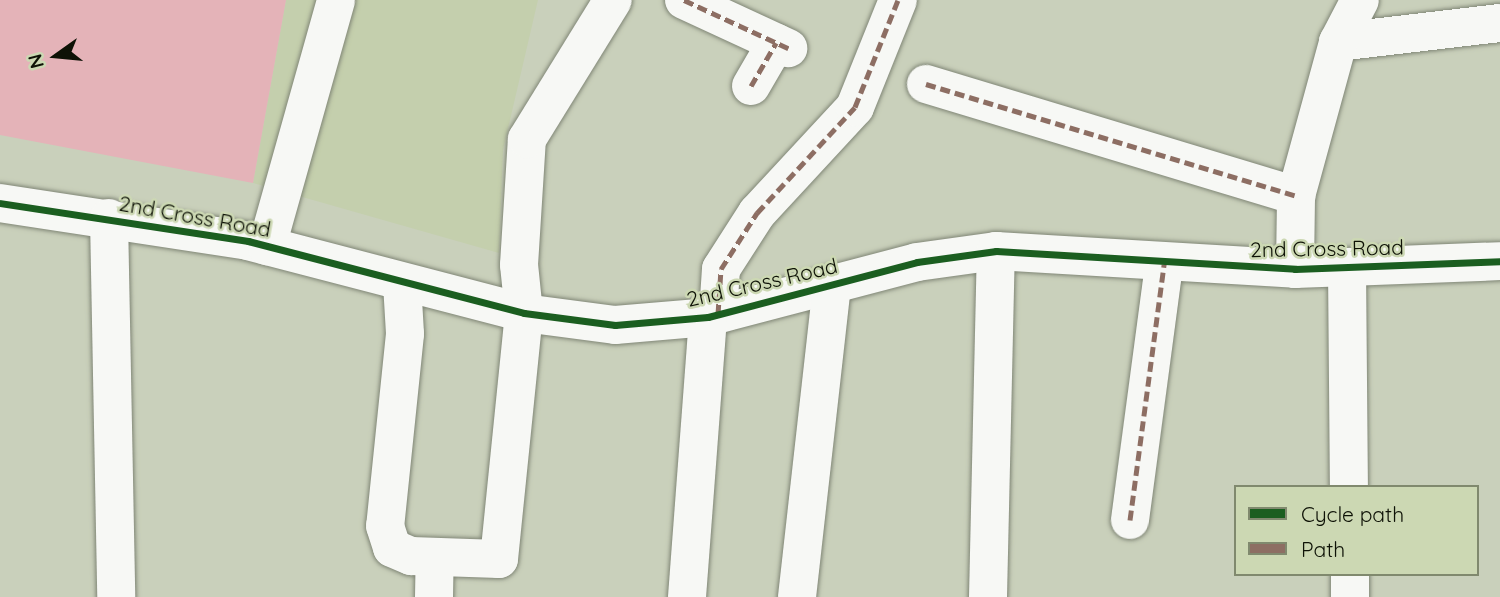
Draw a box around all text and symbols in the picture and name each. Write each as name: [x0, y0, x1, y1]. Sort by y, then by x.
north arrow: [21, 21, 91, 91]
text: N: [22, 52, 49, 71]
street label: 2nd Cross Road: [117, 190, 273, 242]
street label: 2nd Cross Road: [1250, 234, 1404, 262]
street label: 2nd Cross Road: [684, 252, 840, 312]
legend: [1234, 485, 1479, 576]
text: Cycle path: [1301, 501, 1404, 527]
text: Path: [1301, 536, 1345, 562]

